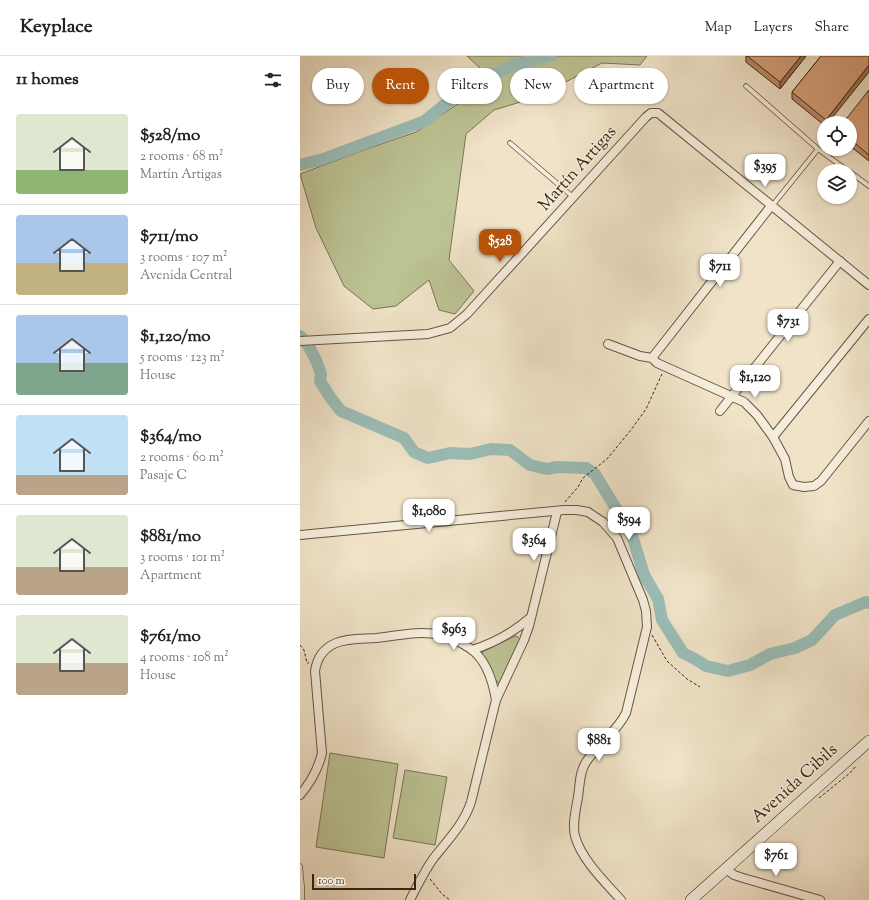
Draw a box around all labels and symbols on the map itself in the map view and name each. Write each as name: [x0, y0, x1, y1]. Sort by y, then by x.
street label: Martín Artigas: [533, 121, 623, 217]
pin: $395: [741, 154, 789, 188]
pin: $528: [476, 229, 524, 263]
pin: $711: [696, 254, 744, 288]
pin: $731: [764, 309, 812, 343]
pin: $1,120: [722, 365, 788, 399]
pin: $1,080: [396, 499, 462, 533]
pin: $594: [605, 507, 653, 541]
pin: $364: [510, 528, 558, 562]
pin: $963: [430, 617, 478, 651]
pin: $881: [575, 728, 623, 762]
street label: Avenida Cibils: [747, 738, 844, 829]
pin: $761: [752, 843, 800, 877]
scale bar: [312, 872, 416, 891]

